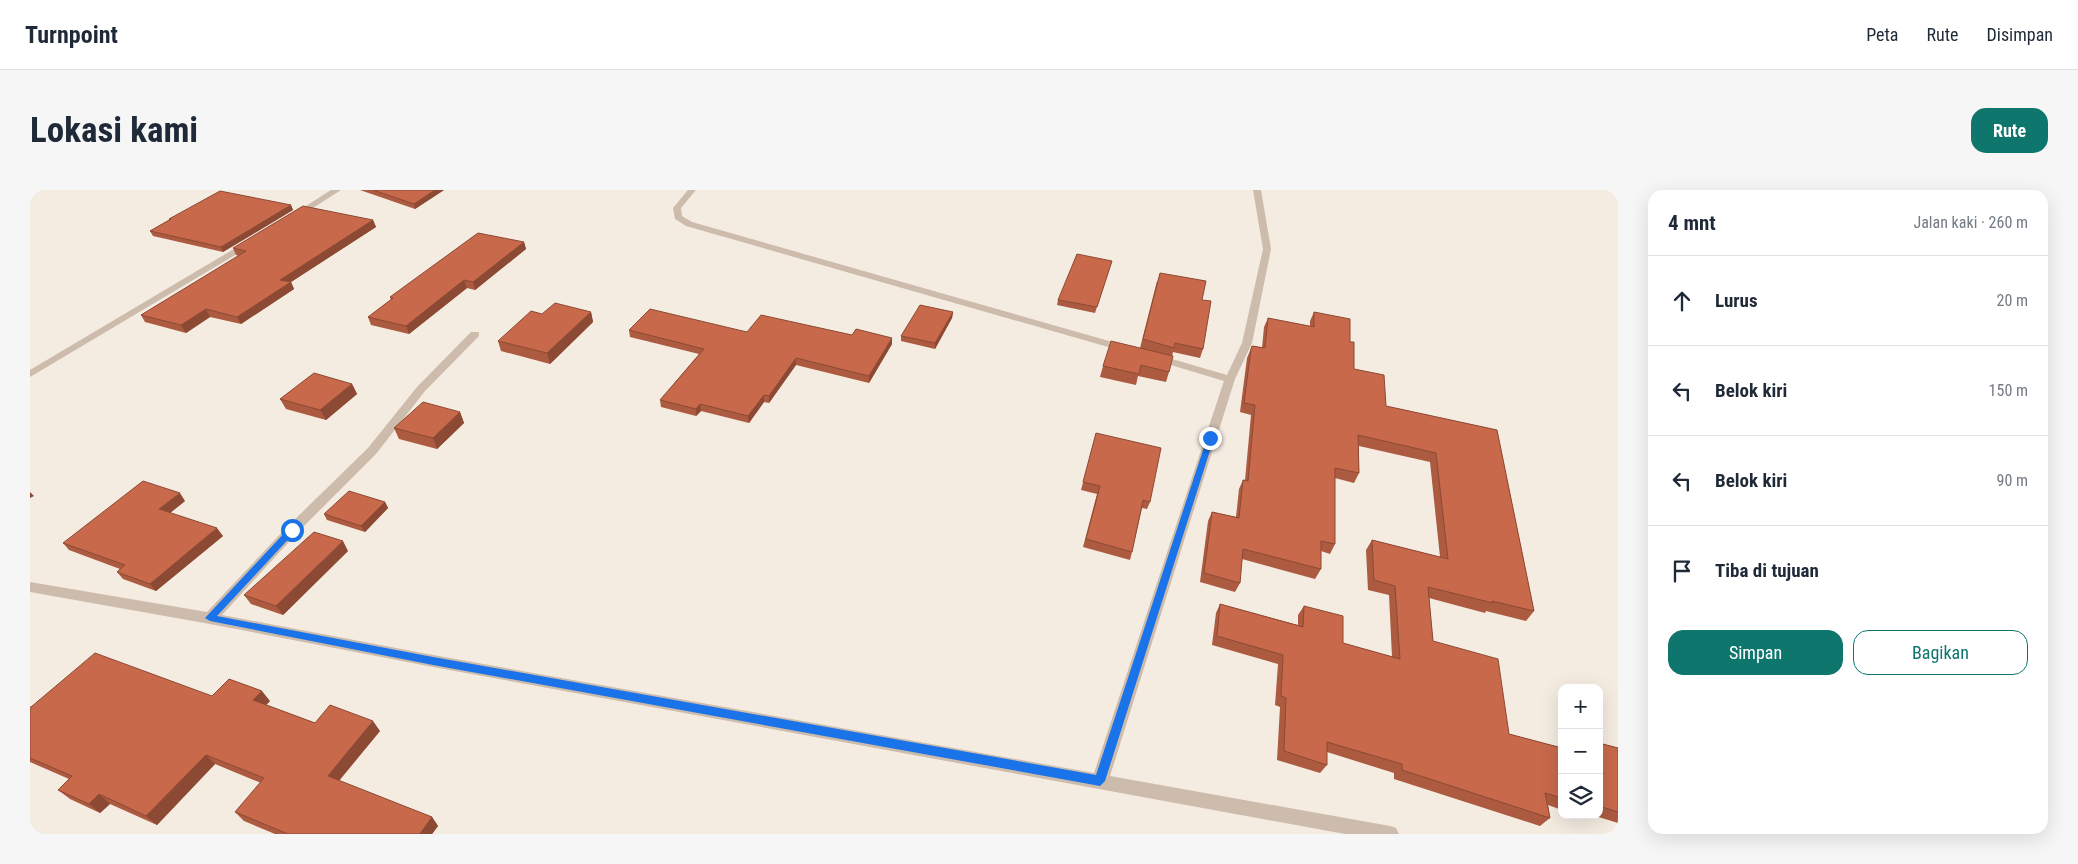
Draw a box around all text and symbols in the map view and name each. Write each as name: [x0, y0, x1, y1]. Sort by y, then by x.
text: Turnpoint: [25, 21, 118, 49]
text: Peta: [1866, 24, 1898, 45]
text: Rute: [1926, 24, 1958, 45]
text: Disimpan: [1986, 24, 2053, 45]
button: Rute: [1971, 108, 2048, 153]
text: Lokasi kami: [30, 110, 198, 151]
text: 4 mnt: [1668, 211, 1716, 235]
text: Jalan kaki · 260 m: [1913, 213, 2028, 232]
icon: ahead: [1668, 287, 1696, 315]
text: Lurus: [1715, 289, 1758, 312]
text: 20 m: [1996, 291, 2028, 310]
icon: left: [1668, 377, 1696, 405]
text: Belok kiri: [1715, 379, 1787, 402]
text: 150 m: [1989, 381, 2028, 400]
route end: [1199, 427, 1222, 450]
icon: left: [1668, 467, 1696, 495]
text: Belok kiri: [1715, 469, 1787, 492]
text: 90 m: [1996, 471, 2028, 490]
route start: [281, 519, 304, 542]
icon: arrive: [1668, 557, 1696, 585]
text: Tiba di tujuan: [1715, 559, 1819, 582]
button: Simpan: [1668, 630, 1843, 675]
button: Bagikan: [1853, 630, 2028, 675]
map controls: [1558, 684, 1603, 819]
button: +: [1558, 684, 1603, 729]
button: −: [1558, 729, 1603, 774]
button: layers: [1558, 774, 1603, 819]

